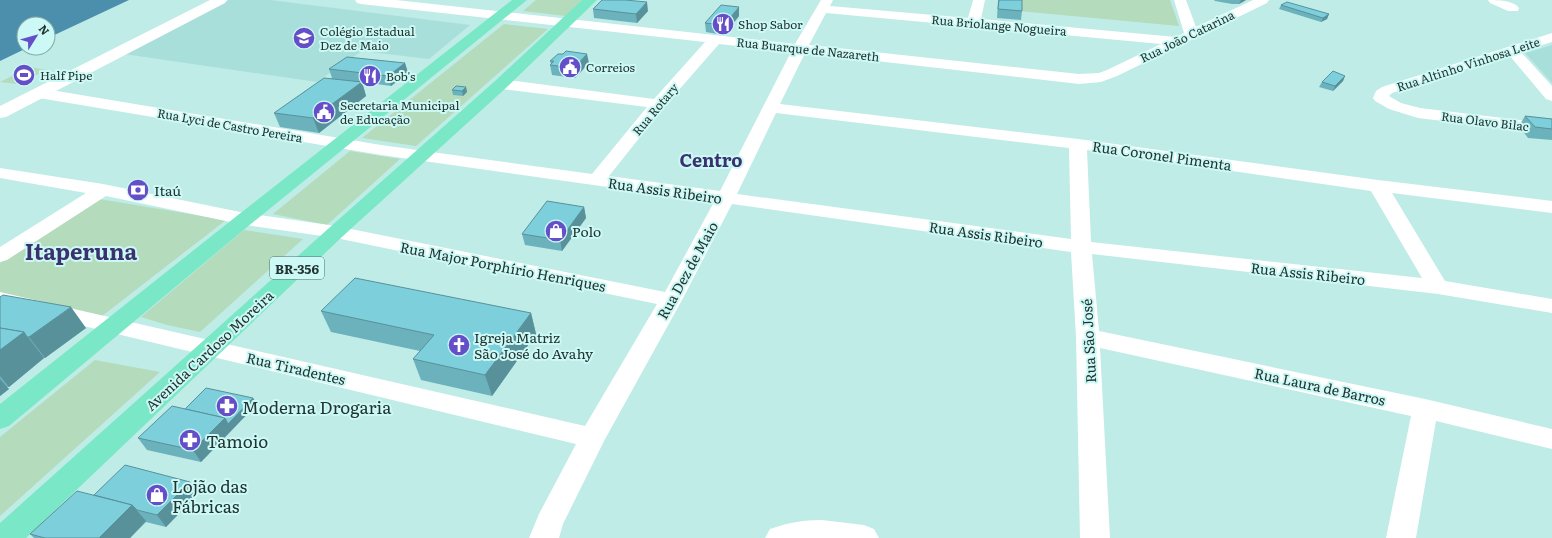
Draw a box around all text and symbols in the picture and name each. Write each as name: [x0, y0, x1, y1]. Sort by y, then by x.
street label: Rua João Catarina: [1137, 5, 1238, 67]
street label: Rua Briolange Nogueira: [931, 10, 1068, 40]
restaurant icon: Shop Sabor: [710, 11, 736, 37]
place label: Shop Sabor: [738, 15, 803, 33]
north arrow: [16, 16, 56, 56]
text: N: [36, 21, 54, 38]
place label: Colégio Estadual Dez de Maio: [320, 22, 415, 54]
school or university icon: Colégio Estadual Dez de Maio: [291, 25, 317, 51]
street label: Rua Altinho Vinhosa Leite: [1394, 32, 1542, 96]
street label: Rua Buarque de Nazareth: [736, 33, 880, 65]
public building icon: Correios: [557, 54, 583, 80]
place label: Correios: [586, 58, 636, 76]
sports icon: Half Pipe: [11, 62, 37, 88]
restaurant icon: Bob's: [357, 63, 383, 89]
place label: Half Pipe: [40, 66, 92, 84]
place label: Bob's: [386, 67, 416, 85]
street label: Rua Rotary: [628, 79, 682, 139]
place label: Secretaria Municipal de Educação: [340, 96, 459, 128]
public building icon: Secretaria Municipal de Educação: [311, 99, 337, 125]
street label: Rua Lyci de Castro Pereira: [156, 103, 305, 147]
street label: Rua Olavo Bilac: [1440, 107, 1530, 135]
street label: Rua Coronel Pimenta: [1091, 135, 1233, 175]
district label: Centro: [679, 146, 743, 173]
street label: Rua Assis Ribeiro: [607, 172, 723, 208]
bank icon: Itaú: [125, 177, 151, 203]
place label: Itaú: [154, 180, 181, 200]
street label: Rua Assis Ribeiro: [928, 216, 1044, 252]
shop icon: Polo: [543, 218, 569, 244]
street label: Rua Dez de Maio: [652, 218, 722, 322]
place label: Polo: [572, 221, 601, 241]
district label: Itaperuna: [25, 234, 137, 267]
street label: Rua Major Porphírio Henriques: [398, 236, 608, 296]
road number: BR-356: [270, 257, 324, 279]
street label: Rua Assis Ribeiro: [1250, 257, 1366, 289]
street label: Avenida Cardoso Moreira: [141, 285, 278, 415]
street label: Rua São José: [1076, 298, 1100, 384]
place label: Igreja Matriz São José do Avahy: [474, 327, 594, 363]
church icon: Igreja Matriz São José do Avahy: [446, 332, 472, 358]
street label: Rua Tiradentes: [245, 347, 347, 389]
street label: Rua Laura de Barros: [1253, 362, 1387, 410]
pharmacy icon: Moderna Drogaria: [214, 393, 240, 419]
place label: Moderna Drogaria: [242, 394, 392, 419]
pharmacy icon: Tamoio: [177, 427, 203, 453]
place label: Tamoio: [206, 428, 268, 453]
place label: Lojão das Fábricas: [172, 473, 248, 518]
shop icon: Lojão das Fábricas: [144, 482, 170, 508]

